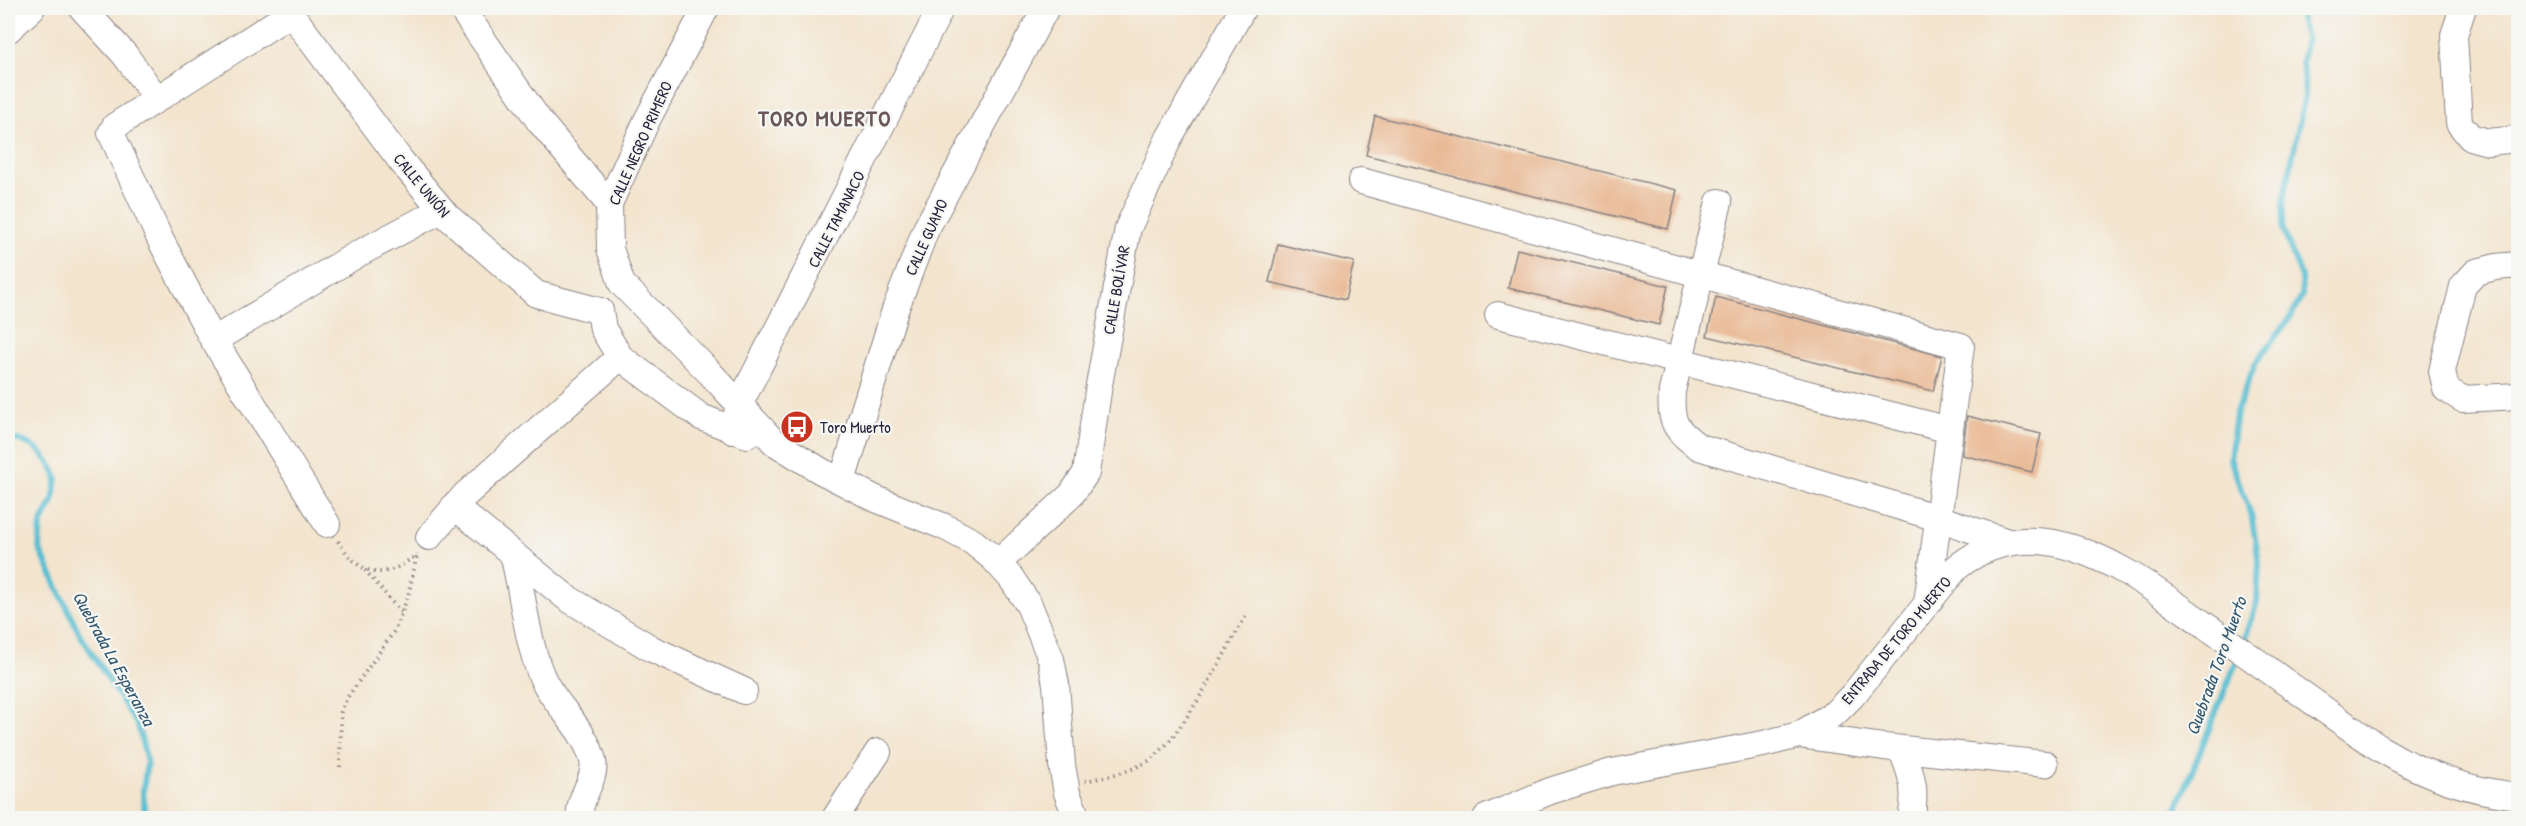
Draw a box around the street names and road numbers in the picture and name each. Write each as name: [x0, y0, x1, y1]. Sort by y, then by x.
street label: CALLE NEGRO PRIMERO: [603, 77, 677, 209]
street label: CALLE UNIÓN: [389, 148, 455, 222]
street label: CALLE TAMANACO: [802, 167, 870, 271]
street label: CALLE GUAMO: [899, 195, 953, 279]
street label: CALLE BOLÍVAR: [1097, 244, 1135, 336]
street label: ENTRADA DE TORO MUERTO: [1836, 571, 1956, 709]

